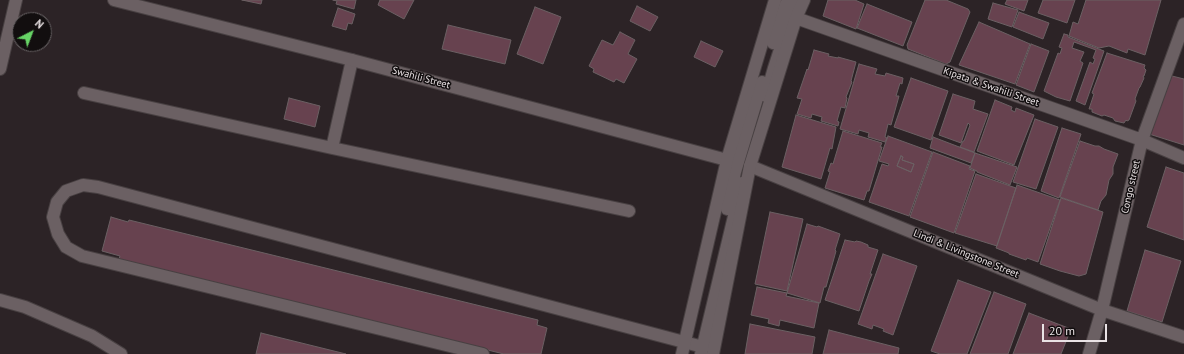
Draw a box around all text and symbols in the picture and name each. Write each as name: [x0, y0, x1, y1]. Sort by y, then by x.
north arrow: [12, 12, 52, 52]
text: N: [32, 16, 47, 31]
street label: Swahili Street: [391, 64, 451, 92]
street label: Kipata & Swahili Street: [942, 65, 1040, 109]
street label: Congo street: [1119, 159, 1143, 215]
street label: Lindi & Livingstone Street: [912, 227, 1020, 281]
scale bar: [1044, 316, 1109, 342]
text: 20 m: [1049, 323, 1075, 338]

